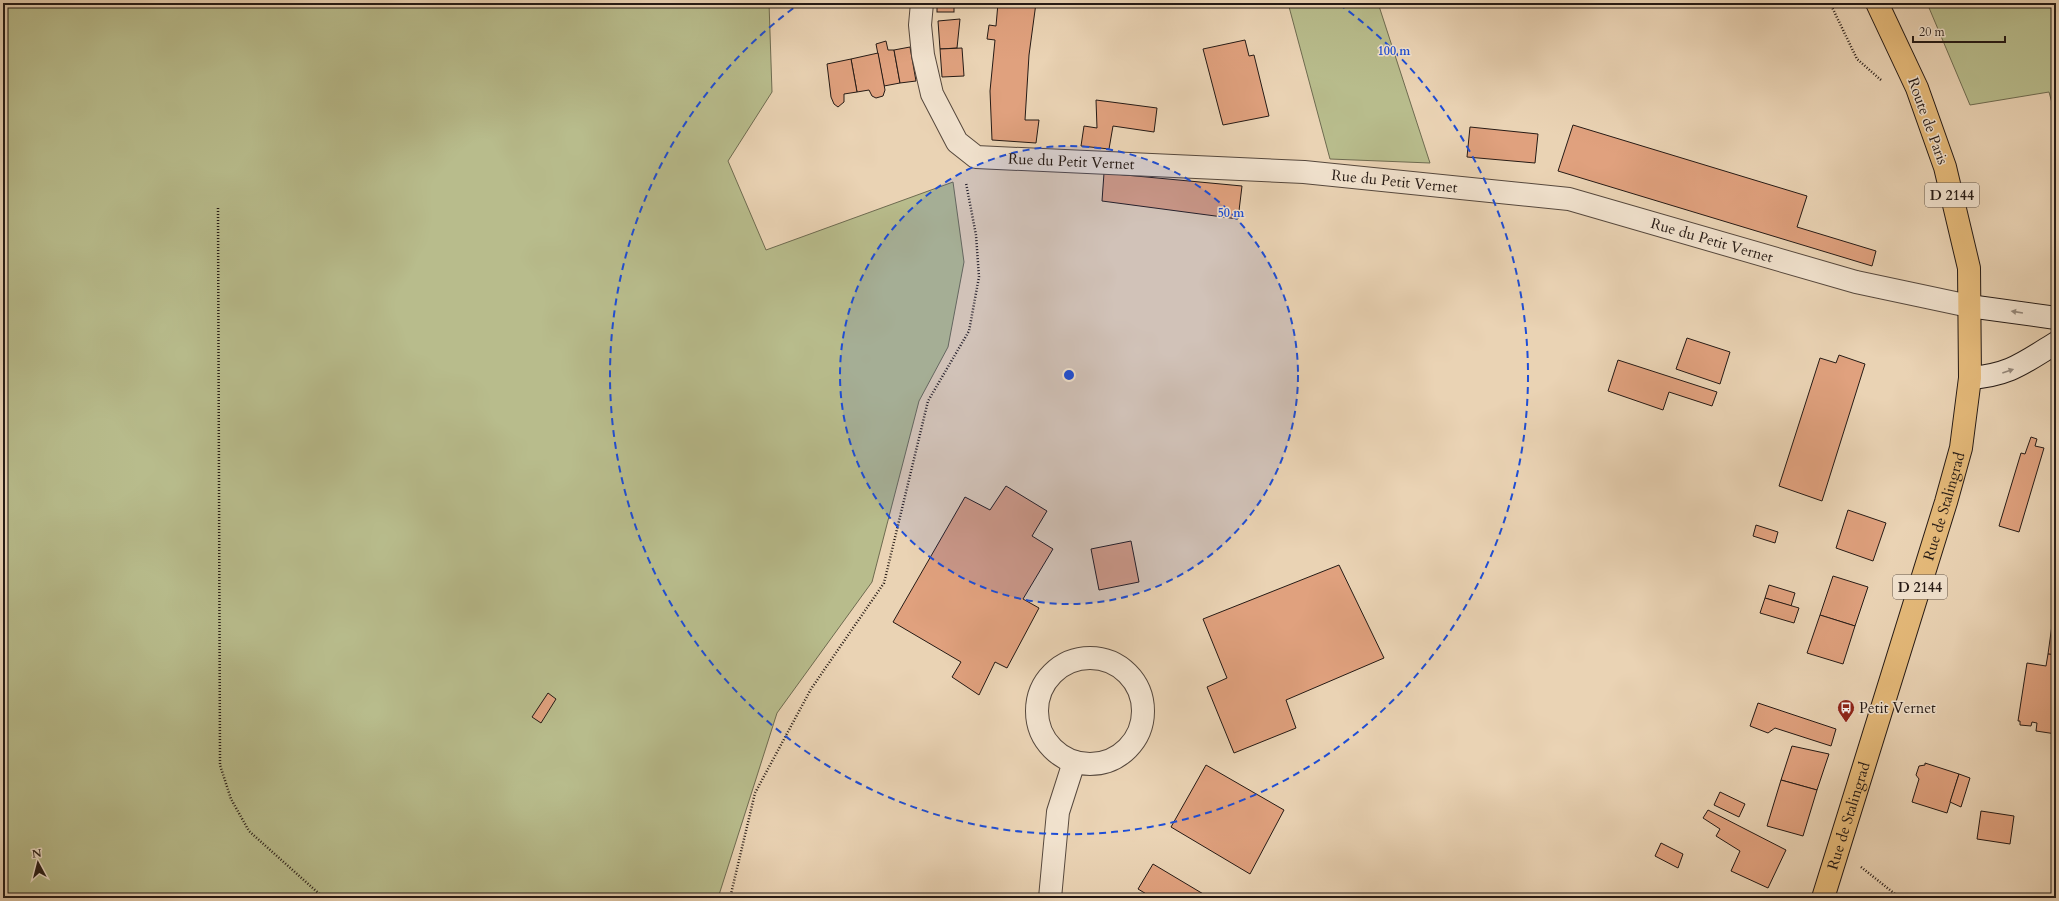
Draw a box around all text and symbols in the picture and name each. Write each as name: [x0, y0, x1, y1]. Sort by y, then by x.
scale bar: [1913, 18, 2005, 44]
text: 20 m: [1919, 24, 1946, 40]
text: 100 m: [1378, 43, 1411, 59]
street label: Route de Paris: [1903, 75, 1953, 167]
street label: Rue du Petit Vernet: [1008, 148, 1135, 174]
street label: Rue du Petit Vernet: [1331, 165, 1459, 198]
road number: D 2144: [1925, 183, 1979, 207]
text: 50 m: [1218, 205, 1245, 221]
street label: Rue du Petit Vernet: [1648, 213, 1776, 268]
one-way arrow: [2011, 309, 2024, 315]
centre of rings: [1062, 368, 1076, 382]
one-way arrow: [2002, 368, 2014, 374]
street label: Rue de Stalingrad: [1918, 450, 1969, 563]
road number: D 2144: [1893, 575, 1947, 599]
bus stop icon: Petit Vernet: [1836, 698, 1856, 723]
place label: Petit Vernet: [1859, 698, 1936, 718]
street label: Rue de Stalingrad: [1822, 759, 1875, 872]
north arrow: [18, 843, 58, 883]
text: N: [31, 845, 43, 862]

